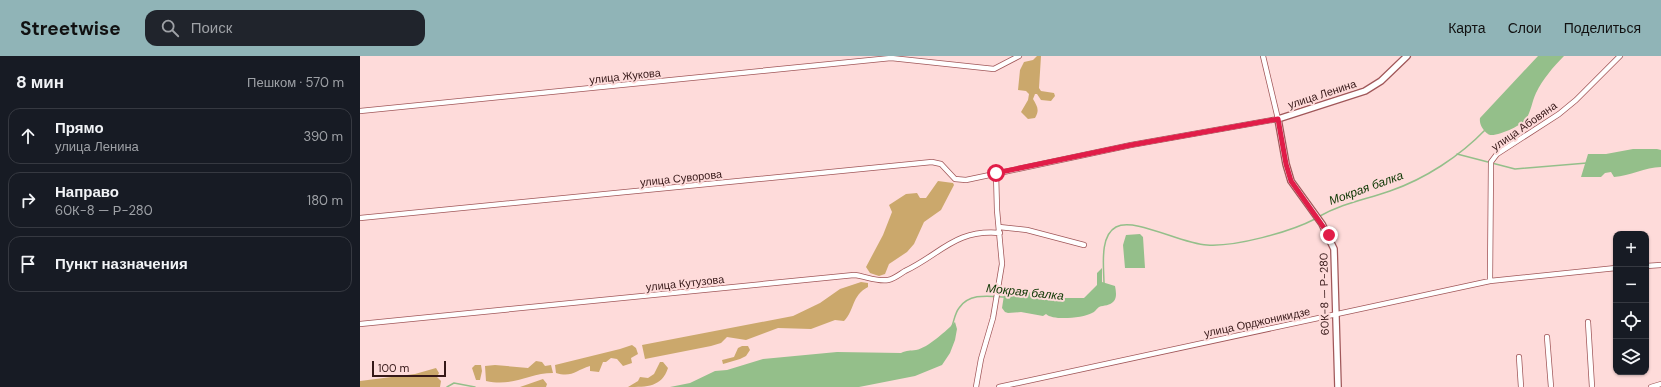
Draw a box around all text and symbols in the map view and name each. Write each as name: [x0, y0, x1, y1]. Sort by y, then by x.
search box: [145, 10, 425, 46]
text: Streetwise: [20, 16, 121, 41]
icon: search: [159, 17, 181, 39]
text: Поиск: [191, 18, 232, 38]
text: Карта: [1448, 19, 1486, 37]
text: Слои: [1508, 19, 1542, 37]
text: Поделиться: [1564, 19, 1641, 37]
street label: улица Жукова: [589, 65, 662, 87]
text: 8 мин: [16, 71, 64, 93]
text: Пешком · 570 m: [247, 74, 344, 91]
street label: улица Ленина: [1286, 76, 1359, 112]
street label: улица Абовяна: [1489, 98, 1560, 154]
text: Прямо: [55, 118, 104, 138]
icon: ahead: [17, 125, 39, 147]
text: 390 m: [304, 128, 343, 145]
text: улица Ленина: [55, 138, 139, 155]
route start: [987, 164, 1005, 182]
street label: улица Суворова: [639, 167, 724, 189]
water label: Мокрая балка: [1327, 167, 1406, 209]
text: Направо: [55, 182, 119, 202]
icon: right: [17, 189, 39, 211]
text: 180 m: [307, 192, 343, 209]
text: 60К-8 — Р-280: [55, 202, 153, 219]
route end: [1320, 226, 1338, 244]
map controls: [1613, 231, 1649, 375]
button: +: [1613, 231, 1649, 267]
icon: arrive: [17, 253, 39, 275]
street label: 60К-8 — Р-280: [1316, 253, 1332, 335]
text: Пункт назначения: [55, 254, 188, 274]
button: −: [1613, 267, 1649, 303]
street label: улица Кутузова: [645, 272, 726, 294]
water label: Мокрая балка: [985, 280, 1065, 304]
button: locate: [1613, 303, 1649, 339]
street label: улица Орджоникидзе: [1203, 304, 1311, 340]
button: layers: [1613, 339, 1649, 375]
scale bar: [372, 359, 446, 378]
text: 100 m: [378, 361, 409, 375]

